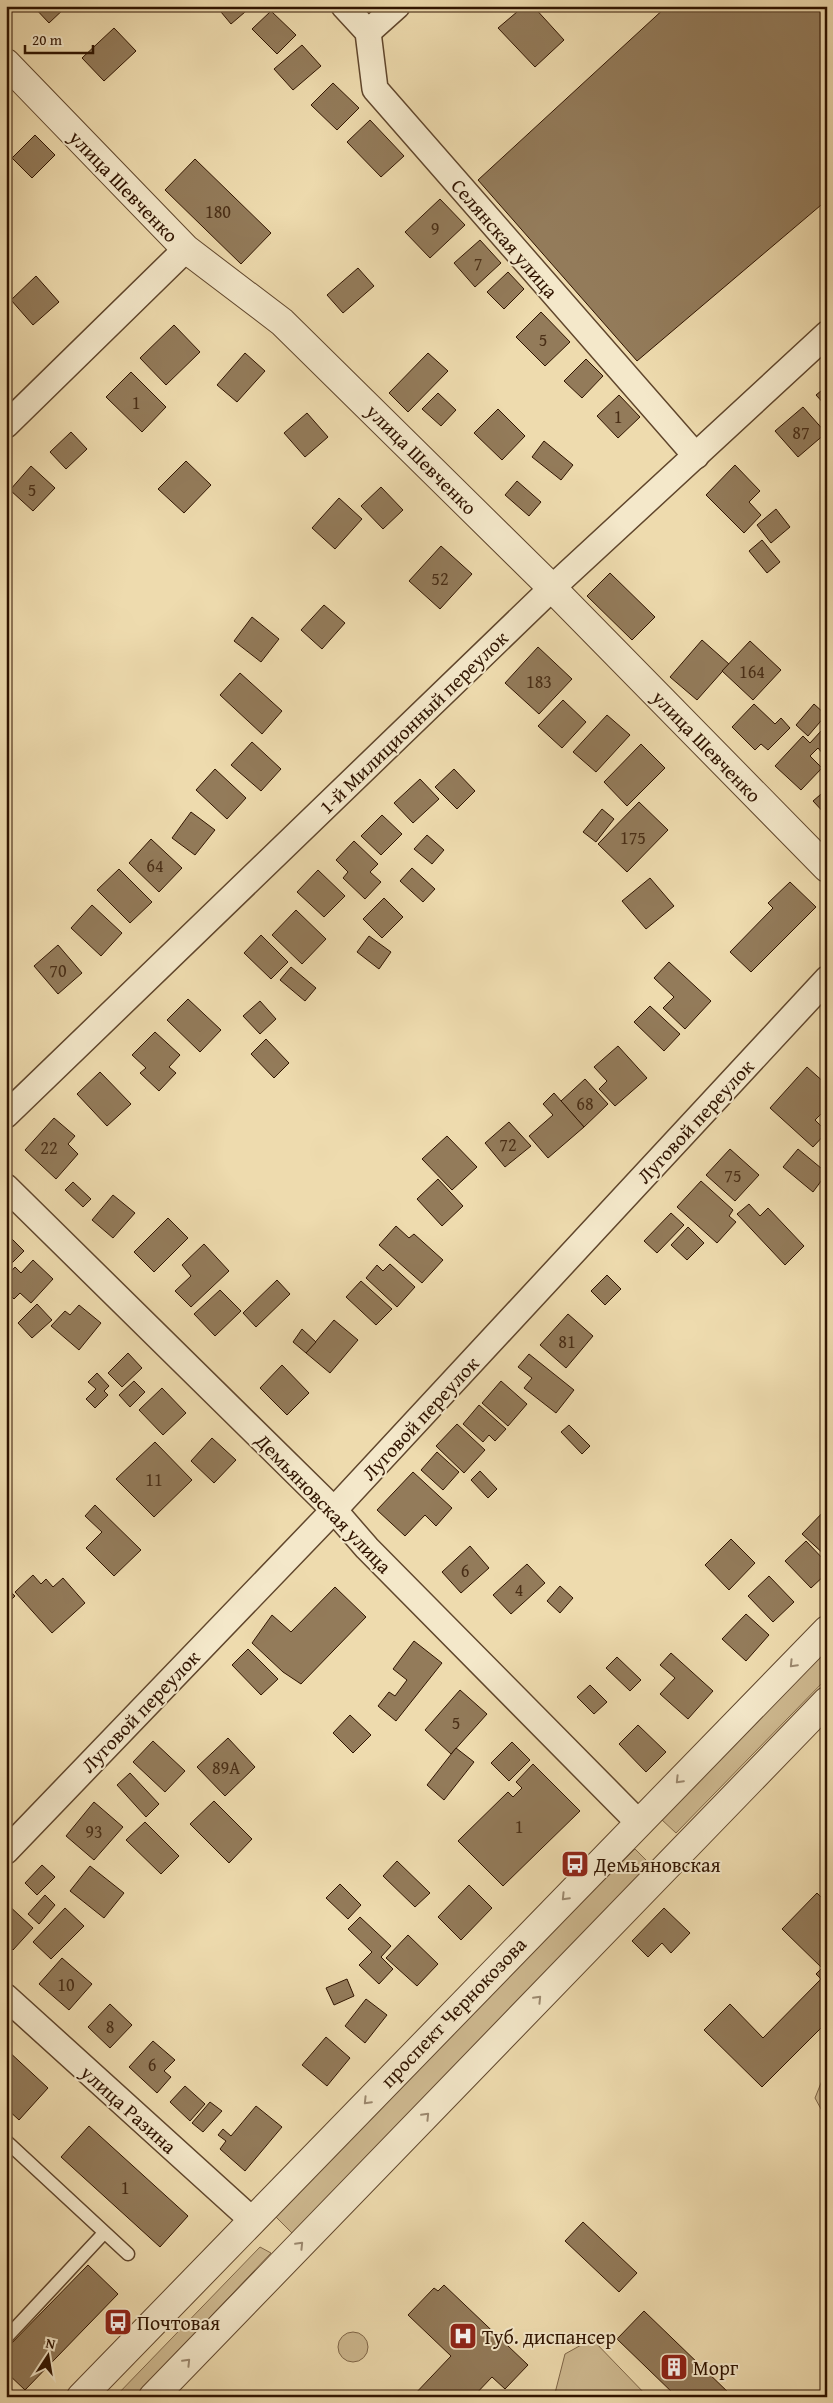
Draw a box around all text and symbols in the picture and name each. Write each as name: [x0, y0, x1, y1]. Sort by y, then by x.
scale bar: [25, 22, 92, 54]
text: 20 m: [32, 29, 63, 50]
street label: улица Шевченко: [62, 122, 185, 249]
street label: Селянская улица: [445, 172, 566, 305]
house number: 180: [205, 198, 231, 225]
house number: 9: [431, 215, 439, 242]
house number: 7: [474, 250, 482, 277]
house number: 5: [539, 326, 547, 353]
house number: 1: [132, 389, 140, 416]
street label: улица Шевченко: [359, 396, 484, 521]
house number: 1: [614, 403, 622, 430]
house number: 87: [792, 419, 810, 446]
house number: 5: [28, 476, 36, 503]
house number: 52: [431, 565, 449, 592]
street label: 1-й Милиционный переулок: [312, 623, 514, 820]
house number: 164: [739, 658, 765, 685]
house number: 183: [526, 668, 552, 695]
street label: улица Шевченко: [645, 682, 768, 809]
house number: 175: [620, 824, 646, 851]
house number: 64: [146, 852, 164, 879]
house number: 70: [49, 957, 67, 984]
street label: Луговой переулок: [630, 1052, 761, 1190]
house number: 68: [576, 1090, 594, 1117]
house number: 72: [499, 1131, 517, 1158]
house number: 22: [40, 1134, 58, 1161]
house number: 75: [724, 1162, 742, 1189]
house number: 81: [558, 1328, 576, 1355]
street label: Луговой переулок: [355, 1349, 486, 1487]
street label: Демьяновская улица: [249, 1426, 399, 1580]
house number: 11: [145, 1466, 163, 1493]
house number: 6: [461, 1557, 469, 1584]
house number: 4: [515, 1576, 523, 1603]
street label: Луговой переулок: [74, 1643, 207, 1779]
one-way arrow: [789, 1659, 798, 1668]
house number: 5: [452, 1709, 460, 1736]
house number: 89А: [212, 1754, 240, 1781]
one-way arrow: [676, 1775, 685, 1784]
house number: 1: [515, 1813, 523, 1840]
house number: 93: [85, 1818, 103, 1845]
bus stop icon: Демьяновская: [560, 1849, 590, 1879]
place label: Демьяновская: [593, 1850, 721, 1879]
one-way arrow: [562, 1891, 571, 1900]
street label: проспект Чернокозова: [373, 1930, 533, 2094]
house number: 10: [57, 1971, 75, 1998]
one-way arrow: [532, 1996, 541, 2005]
house number: 8: [106, 2013, 114, 2040]
house number: 6: [148, 2051, 156, 2078]
street label: улица Разина: [74, 2057, 184, 2160]
one-way arrow: [364, 2096, 373, 2105]
one-way arrow: [420, 2113, 429, 2122]
house number: 1: [121, 2174, 129, 2201]
one-way arrow: [294, 2242, 303, 2251]
bus stop icon: Почтовая: [103, 2307, 133, 2337]
place label: Почтовая: [137, 2308, 220, 2337]
hospital icon: Туб. диспансер: [448, 2321, 478, 2351]
place label: Туб. диспансер: [482, 2322, 616, 2351]
north arrow: [22, 2330, 72, 2380]
text: N: [44, 2333, 58, 2354]
building icon: Морг: [659, 2352, 689, 2382]
place label: Морг: [693, 2353, 739, 2382]
one-way arrow: [181, 2359, 190, 2368]

